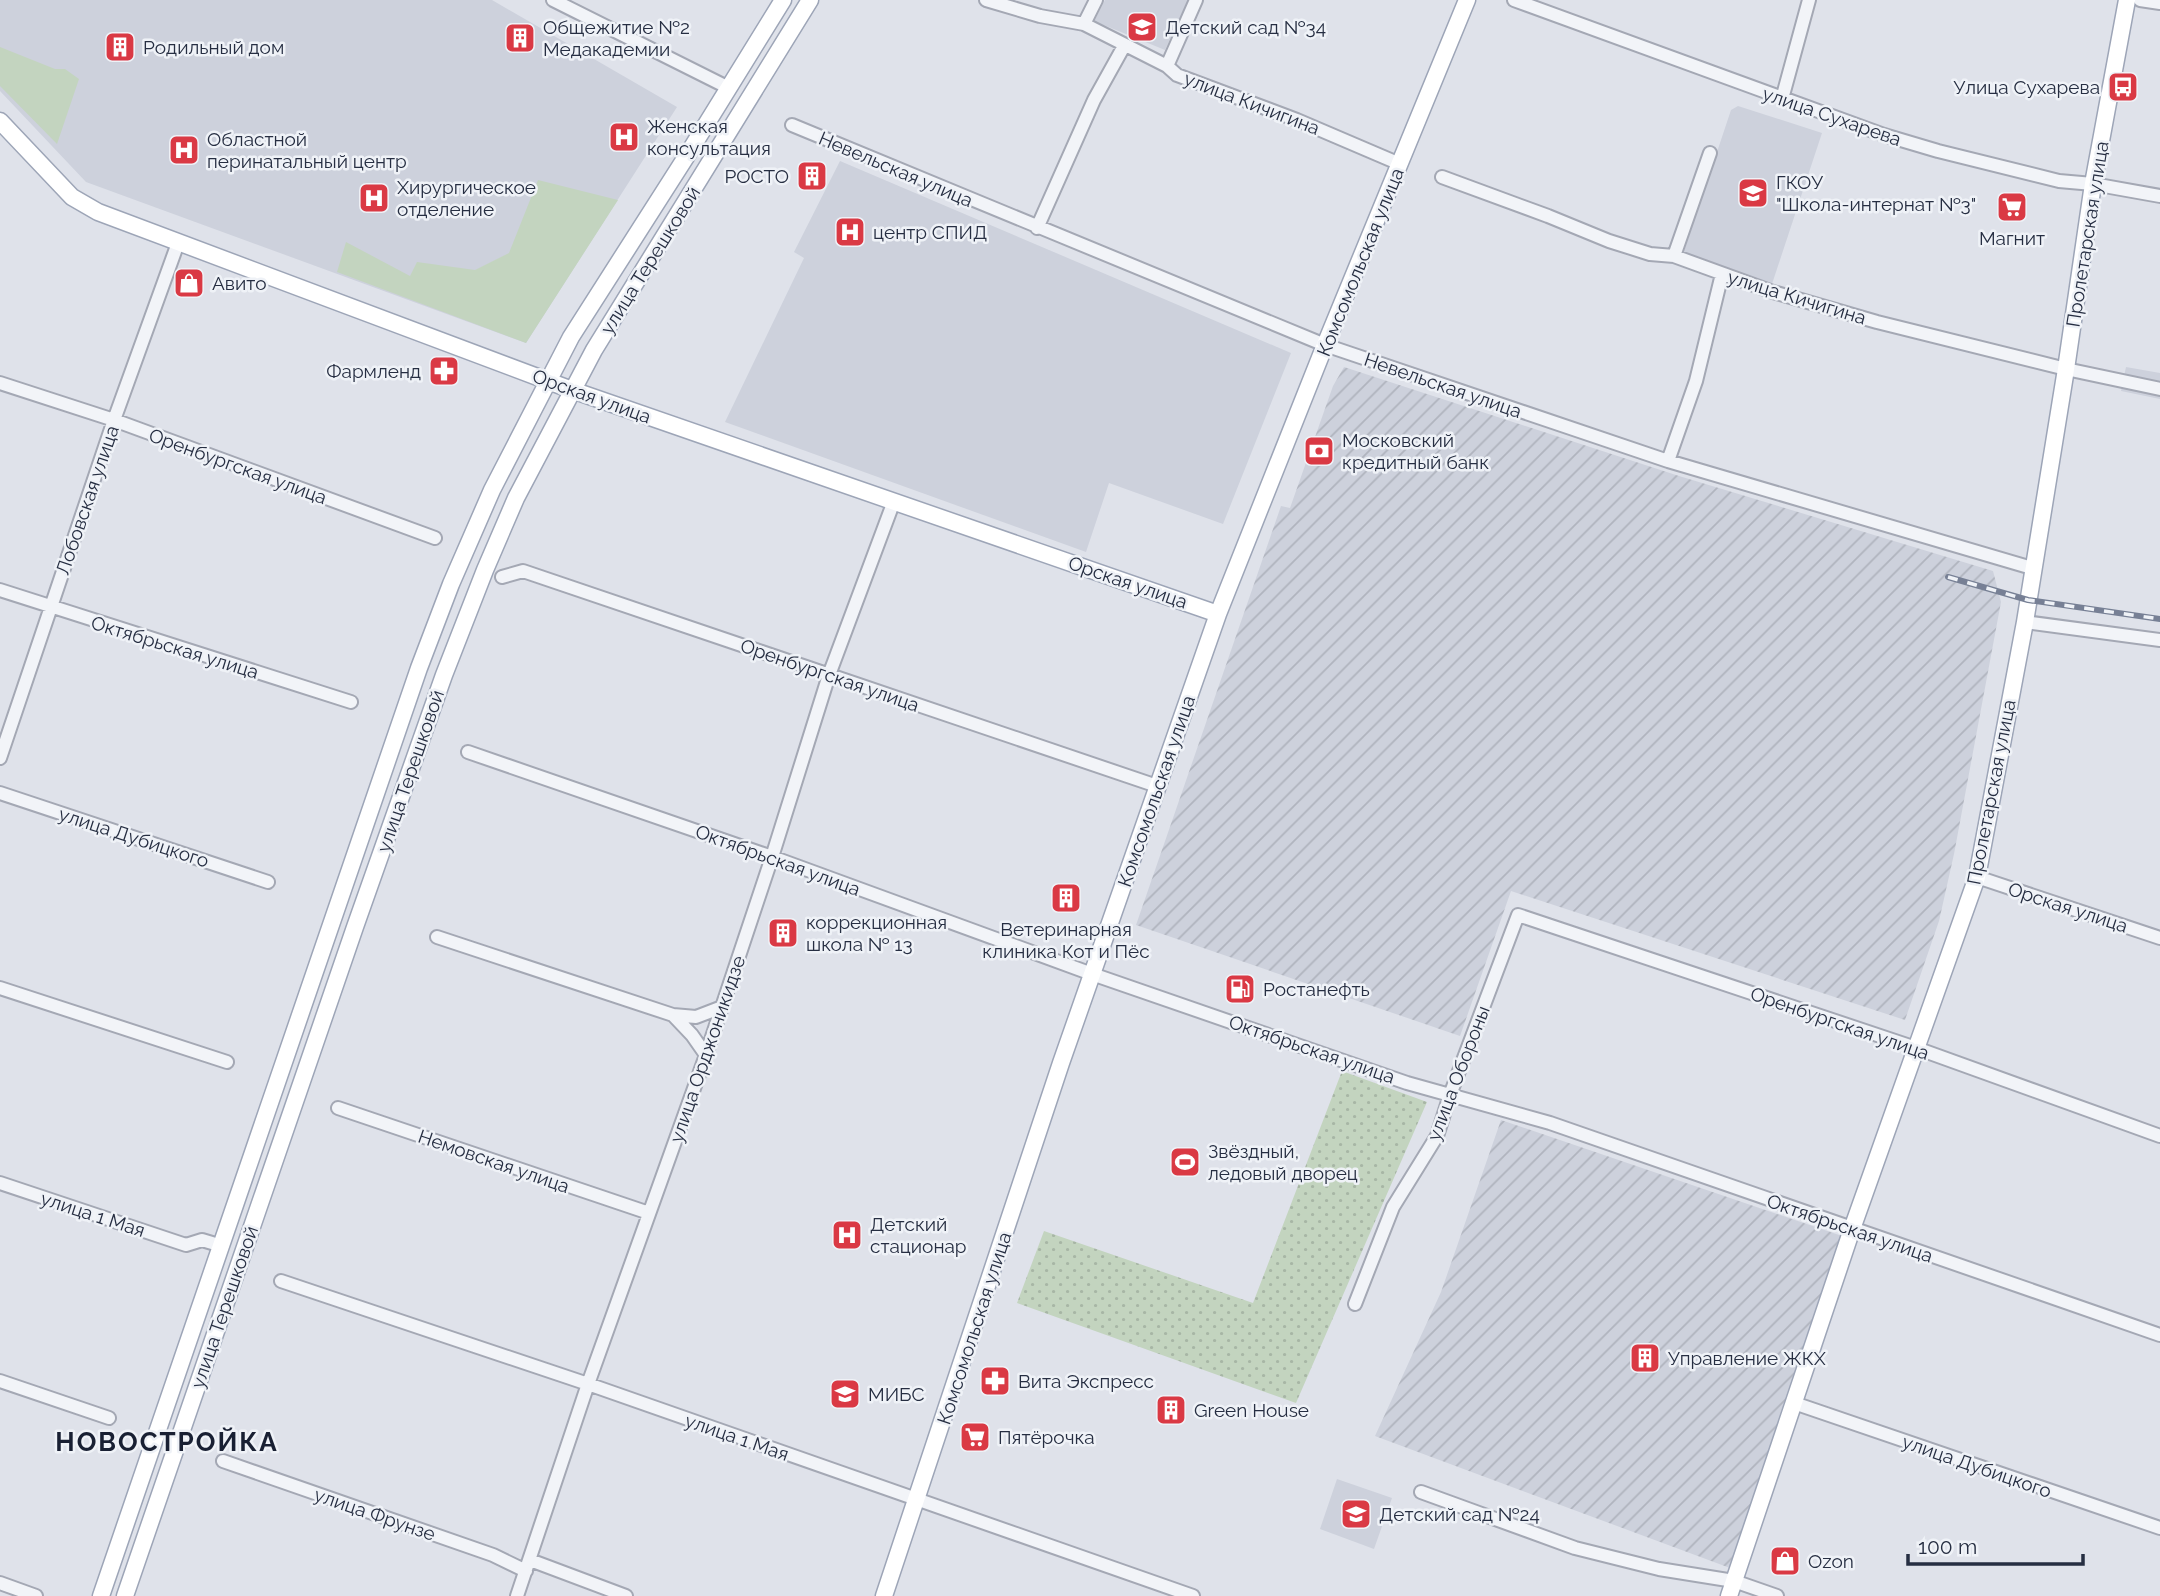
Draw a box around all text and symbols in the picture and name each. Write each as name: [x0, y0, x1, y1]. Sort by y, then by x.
school or university icon: Детский сад №34: [1125, 10, 1159, 44]
place label: Общежитие №2 Медакадемии: [543, 16, 690, 60]
place label: Детский сад №34: [1165, 16, 1326, 38]
building icon: Общежитие №2 Медакадемии: [503, 21, 537, 55]
building icon: Родильный дом: [103, 30, 137, 64]
place label: Родильный дом: [143, 36, 284, 58]
street label: улица Кичигина: [1181, 67, 1323, 139]
bus stop icon: Улица Сухарева: [2106, 70, 2140, 104]
place label: Улица Сухарева: [1953, 76, 2100, 98]
street label: улица Сухарева: [1760, 82, 1904, 150]
place label: Женская консультация: [647, 115, 771, 159]
hospital icon: Женская консультация: [607, 120, 641, 154]
street label: Невельская улица: [816, 127, 976, 211]
place label: Областной перинатальный центр: [207, 128, 407, 172]
hospital icon: Областной перинатальный центр: [167, 133, 201, 167]
street label: Пролетарская улица: [2061, 139, 2113, 329]
building icon: РОСТО: [795, 159, 829, 193]
place label: РОСТО: [725, 165, 789, 187]
street label: Комсомольская улица: [1312, 165, 1408, 359]
place label: ГКОУ "Школа-интернат №3": [1776, 171, 1976, 215]
place label: Хирургическое отделение: [397, 176, 536, 220]
school or university icon: ГКОУ "Школа-интернат №3": [1736, 176, 1770, 210]
hospital icon: Хирургическое отделение: [357, 181, 391, 215]
street label: улица Терешковой: [596, 182, 704, 338]
supermarket icon: Магнит: [1995, 190, 2029, 224]
hospital icon: центр СПИД: [833, 215, 867, 249]
place label: центр СПИД: [873, 221, 987, 243]
place label: Магнит: [1979, 227, 2045, 249]
shop icon: Авито: [172, 266, 206, 300]
street label: улица Кичигина: [1725, 266, 1869, 328]
place label: Авито: [212, 272, 267, 294]
street label: Невельская улица: [1361, 348, 1525, 422]
pharmacy icon: Фармленд: [427, 354, 461, 388]
place label: Фармленд: [326, 360, 421, 382]
street label: Орская улица: [530, 364, 654, 428]
street label: Лобовская улица: [51, 422, 123, 578]
street label: Оренбургская улица: [146, 424, 330, 508]
place label: Московский кредитный банк: [1342, 429, 1489, 473]
bank icon: Московский кредитный банк: [1302, 434, 1336, 468]
street label: Орская улица: [1066, 551, 1190, 613]
street label: Октябрьская улица: [89, 611, 261, 683]
street label: Оренбургская улица: [738, 634, 922, 716]
street label: улица Терешковой: [372, 687, 448, 855]
street label: Комсомольская улица: [1113, 692, 1199, 890]
street label: Пролетарская улица: [1962, 698, 2020, 886]
street label: улица Дубицкого: [56, 802, 212, 872]
street label: Октябрьская улица: [693, 820, 863, 900]
street label: Орская улица: [2005, 877, 2131, 937]
building icon: Ветеринарная клиника Кот и Пёс: [1049, 881, 1083, 915]
place label: коррекционная школа № 13: [806, 911, 947, 955]
building icon: коррекционная школа № 13: [766, 916, 800, 950]
place label: Ветеринарная клиника Кот и Пёс: [982, 918, 1150, 962]
street label: улица Орджоникидзе: [665, 953, 749, 1145]
fuel station icon: Ростанефть: [1223, 972, 1257, 1006]
place label: Ростанефть: [1263, 978, 1370, 1000]
street label: Оренбургская улица: [1748, 982, 1932, 1064]
street label: улица Обороны: [1422, 1002, 1494, 1144]
street label: Октябрьская улица: [1226, 1010, 1398, 1088]
street label: Немовская улица: [416, 1125, 572, 1197]
place label: Звёздный, ледовый дворец: [1208, 1140, 1358, 1184]
sports icon: Звёздный, ледовый дворец: [1168, 1145, 1202, 1179]
street label: улица 1 Мая: [38, 1187, 148, 1241]
street label: Октябрьская улица: [1764, 1189, 1936, 1267]
place label: Детский стационар: [870, 1213, 967, 1257]
hospital icon: Детский стационар: [830, 1218, 864, 1252]
street label: улица Терешковой: [186, 1223, 262, 1391]
street label: Комсомольская улица: [932, 1229, 1016, 1427]
building icon: Управление ЖКХ: [1628, 1341, 1662, 1375]
place label: Управление ЖКХ: [1668, 1347, 1826, 1369]
pharmacy icon: Вита Экспресс: [978, 1364, 1012, 1398]
place label: Вита Экспресс: [1018, 1370, 1154, 1392]
school or university icon: МИБС: [828, 1377, 862, 1411]
place label: МИБС: [868, 1383, 925, 1405]
building icon: Green House: [1154, 1393, 1188, 1427]
place label: Green House: [1194, 1399, 1309, 1421]
street label: улица 1 Мая: [682, 1409, 792, 1465]
supermarket icon: Пятёрочка: [958, 1420, 992, 1454]
place label: Пятёрочка: [998, 1426, 1095, 1448]
district label: НОВОСТРОЙКА: [55, 1427, 279, 1457]
street label: улица Дубицкого: [1899, 1430, 2055, 1502]
street label: улица Фрунзе: [312, 1483, 438, 1545]
school or university icon: Детский сад №24: [1339, 1497, 1373, 1531]
place label: Детский сад №24: [1379, 1503, 1540, 1525]
scale bar: [1908, 1522, 2083, 1566]
text: 100 m: [1918, 1534, 1977, 1559]
shop icon: Ozon: [1768, 1544, 1802, 1578]
place label: Ozon: [1808, 1550, 1854, 1572]

